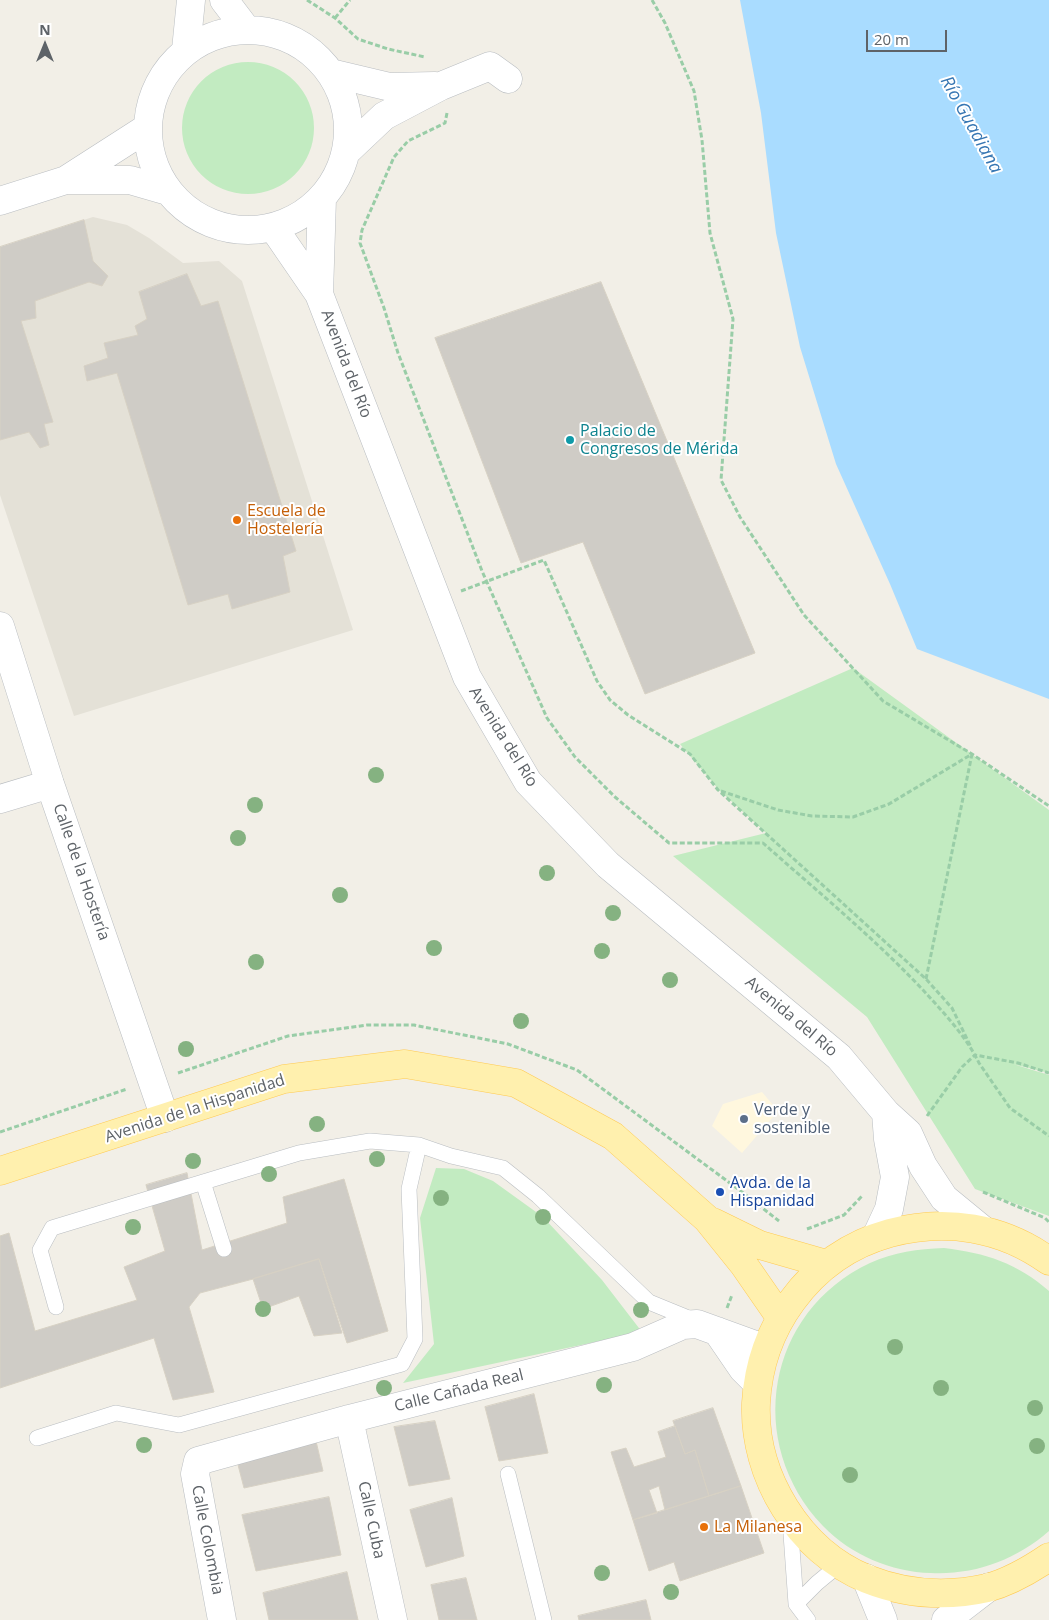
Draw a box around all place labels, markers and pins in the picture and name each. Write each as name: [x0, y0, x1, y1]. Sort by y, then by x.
place label: Palacio de Congresos de Mérida: [580, 421, 738, 459]
marker: Palacio de Congresos de Mérida: [564, 434, 576, 446]
place label: Escuela de Hostelería: [247, 501, 326, 539]
marker: Escuela de Hostelería: [231, 514, 243, 526]
place label: Verde y sostenible: [754, 1100, 830, 1138]
marker: Verde y sostenible: [738, 1113, 750, 1125]
place label: Avda. de la Hispanidad: [730, 1173, 814, 1211]
marker: Avda. de la Hispanidad: [714, 1186, 726, 1198]
place label: La Milanesa: [714, 1517, 802, 1537]
marker: La Milanesa: [698, 1521, 710, 1533]

